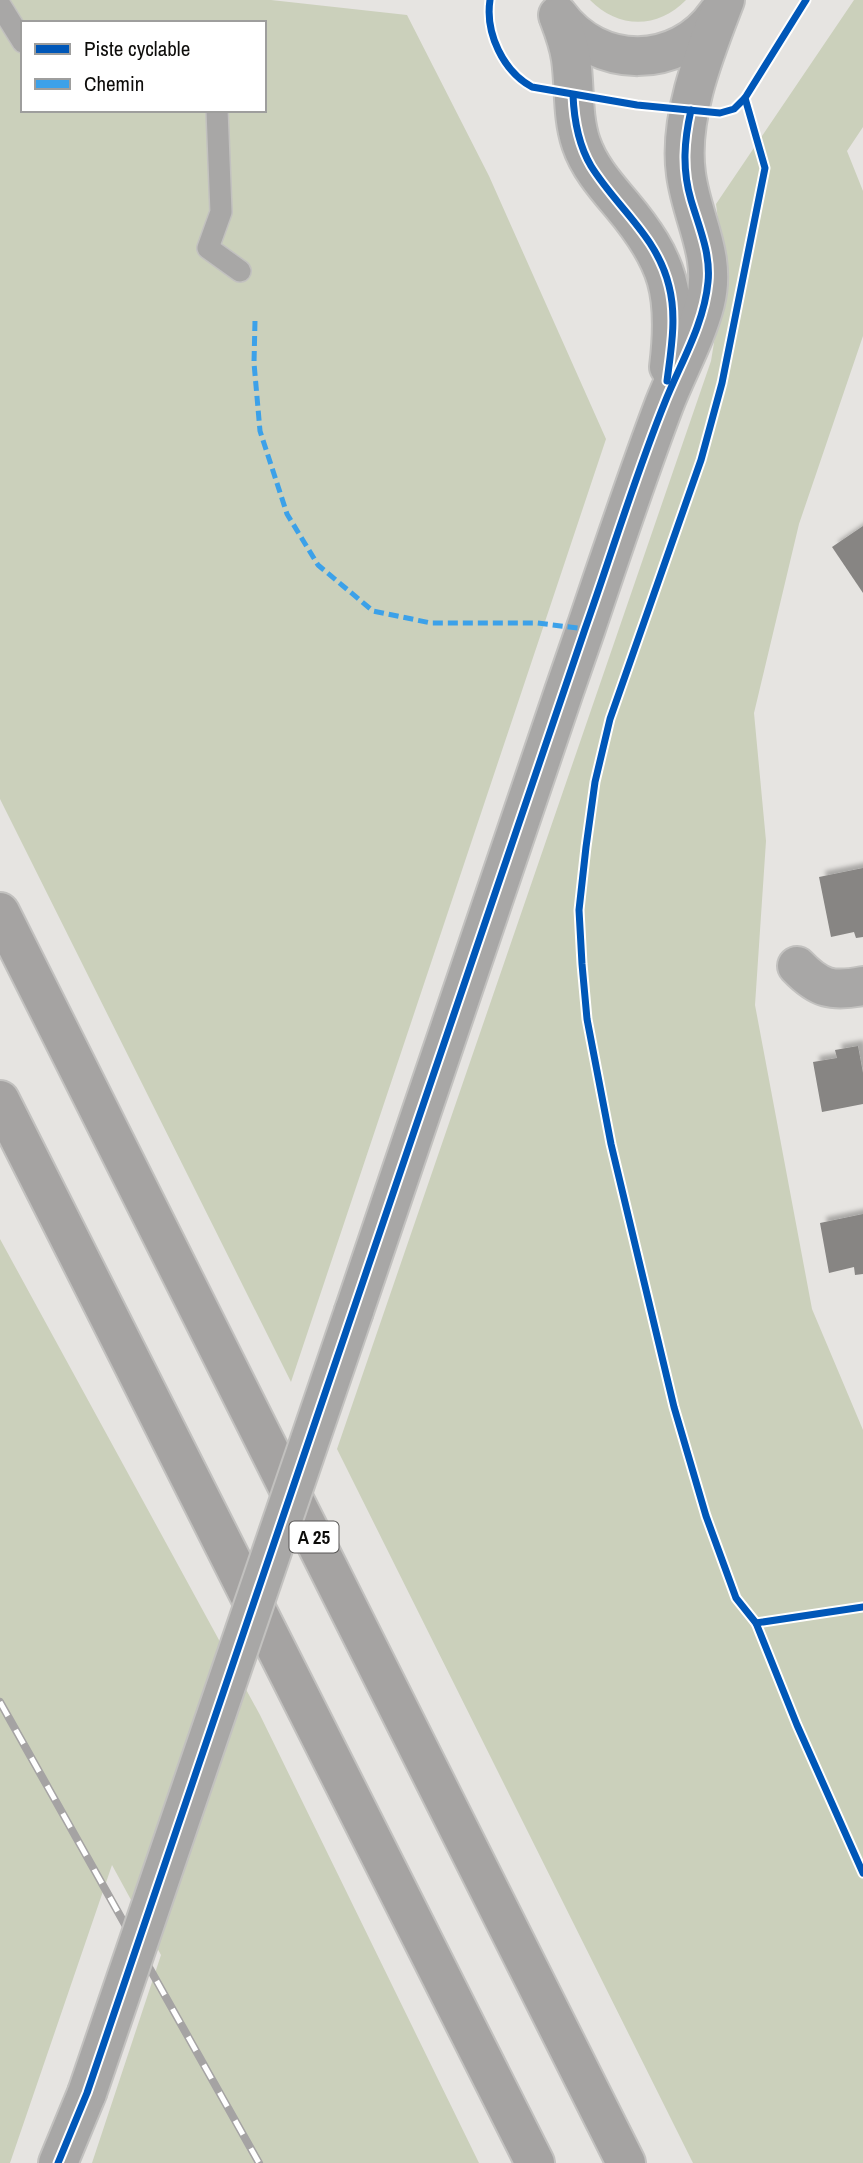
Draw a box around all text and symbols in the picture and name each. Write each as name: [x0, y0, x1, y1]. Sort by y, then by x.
legend: [21, 21, 266, 112]
text: Piste cyclable: [84, 34, 190, 63]
text: Chemin: [84, 69, 144, 98]
road number: A 25: [290, 1522, 338, 1553]

